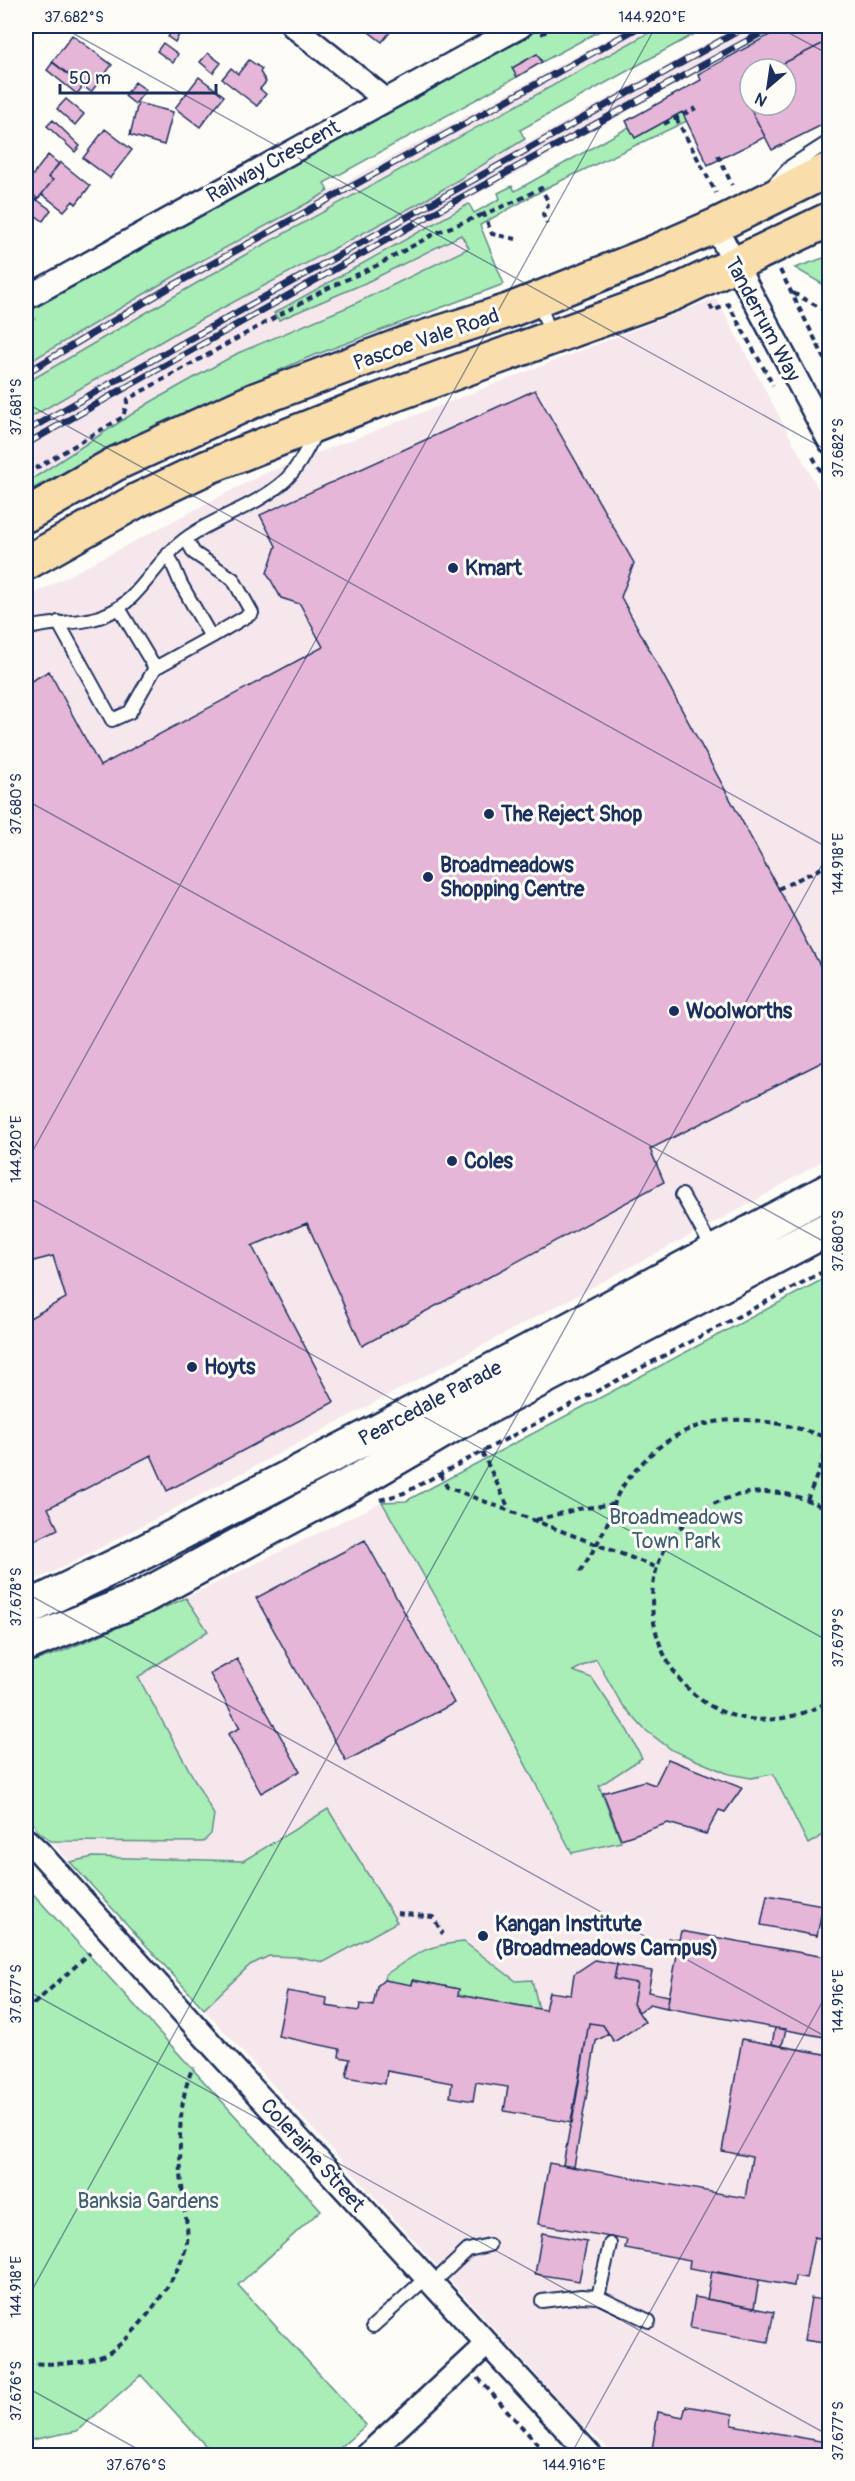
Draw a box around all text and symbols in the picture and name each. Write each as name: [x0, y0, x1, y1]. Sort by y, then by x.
text: 37.682°S: [44, 8, 104, 27]
text: 144.920°E: [618, 8, 686, 27]
scale bar: [60, 57, 216, 95]
north arrow: [738, 57, 798, 117]
text: 50 m: [69, 67, 111, 90]
text: N: [751, 88, 771, 111]
street label: Railway Crescent: [202, 113, 345, 209]
street label: Tanderrum Way: [718, 252, 807, 386]
street label: Pascoe Vale Road: [350, 302, 503, 377]
text: 37.681°S: [7, 378, 26, 436]
text: 37.682°S: [829, 418, 848, 478]
place label: Kmart: [465, 555, 523, 582]
marker: Kmart: [446, 561, 460, 575]
text: 37.680°S: [7, 773, 26, 835]
place label: The Reject Shop: [500, 801, 642, 828]
marker: The Reject Shop: [482, 807, 496, 821]
text: 144.918°E: [829, 833, 848, 895]
place label: Broadmeadows Shopping Centre: [440, 852, 585, 903]
marker: Broadmeadows Shopping Centre: [421, 870, 435, 884]
place label: Woolworths: [686, 998, 793, 1025]
marker: Woolworths: [667, 1004, 681, 1018]
text: 144.920°E: [7, 1115, 26, 1183]
place label: Coles: [464, 1148, 514, 1175]
marker: Coles: [445, 1154, 459, 1168]
text: 37.680°S: [829, 1210, 848, 1272]
place label: Hoyts: [204, 1354, 256, 1381]
street label: Pearcedale Parade: [354, 1354, 507, 1453]
marker: Hoyts: [185, 1360, 199, 1374]
park label: Broadmeadows Town Park: [609, 1504, 743, 1555]
text: 37.678°S: [7, 1568, 26, 1626]
text: 37.679°S: [829, 1608, 848, 1668]
place label: Kangan Institute (Broadmeadows Campus): [495, 1911, 718, 1962]
marker: Kangan Institute (Broadmeadows Campus): [476, 1929, 490, 1943]
text: 37.677°S: [7, 1964, 26, 2024]
text: 144.916°E: [829, 1969, 848, 2033]
street label: Coleraine Street: [254, 2093, 371, 2218]
park label: Banksia Gardens: [77, 2188, 219, 2215]
text: 144.918°E: [7, 2256, 26, 2318]
text: 37.676°S: [7, 2361, 26, 2421]
text: 37.677°S: [829, 2401, 848, 2461]
text: 37.676°S: [106, 2456, 166, 2475]
text: 144.916°E: [542, 2456, 606, 2475]

